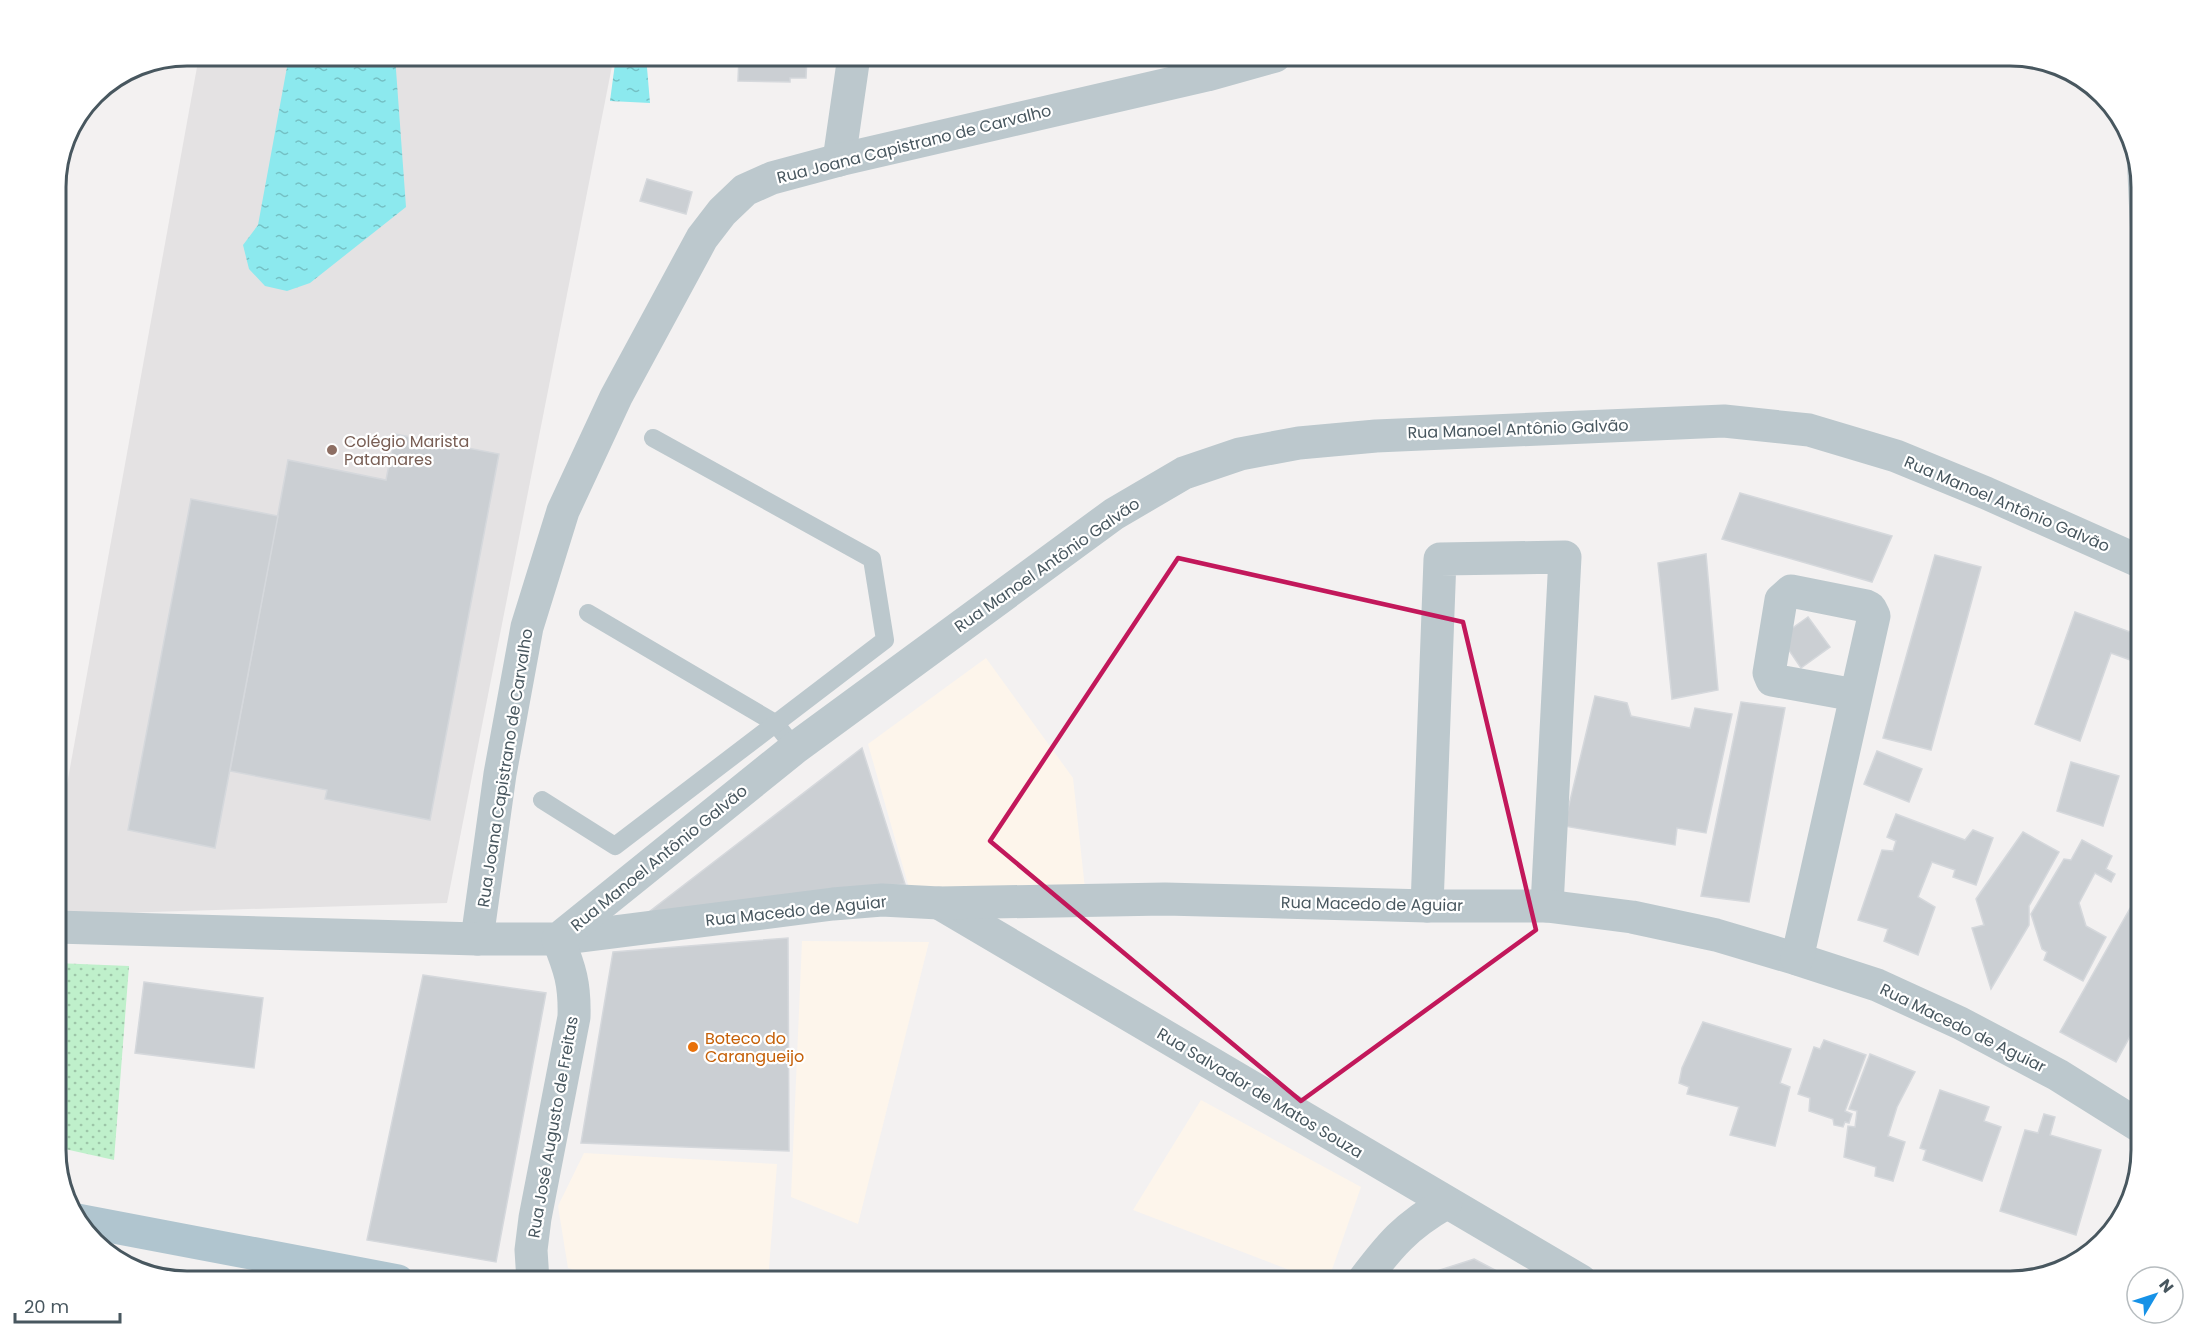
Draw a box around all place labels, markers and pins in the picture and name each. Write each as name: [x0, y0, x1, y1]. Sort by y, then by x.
place label: Colégio Marista Patamares: [344, 430, 469, 471]
marker: Colégio Marista Patamares: [325, 443, 339, 457]
place label: Boteco do Carangueijo: [705, 1027, 804, 1068]
marker: Boteco do Carangueijo: [686, 1040, 700, 1054]

